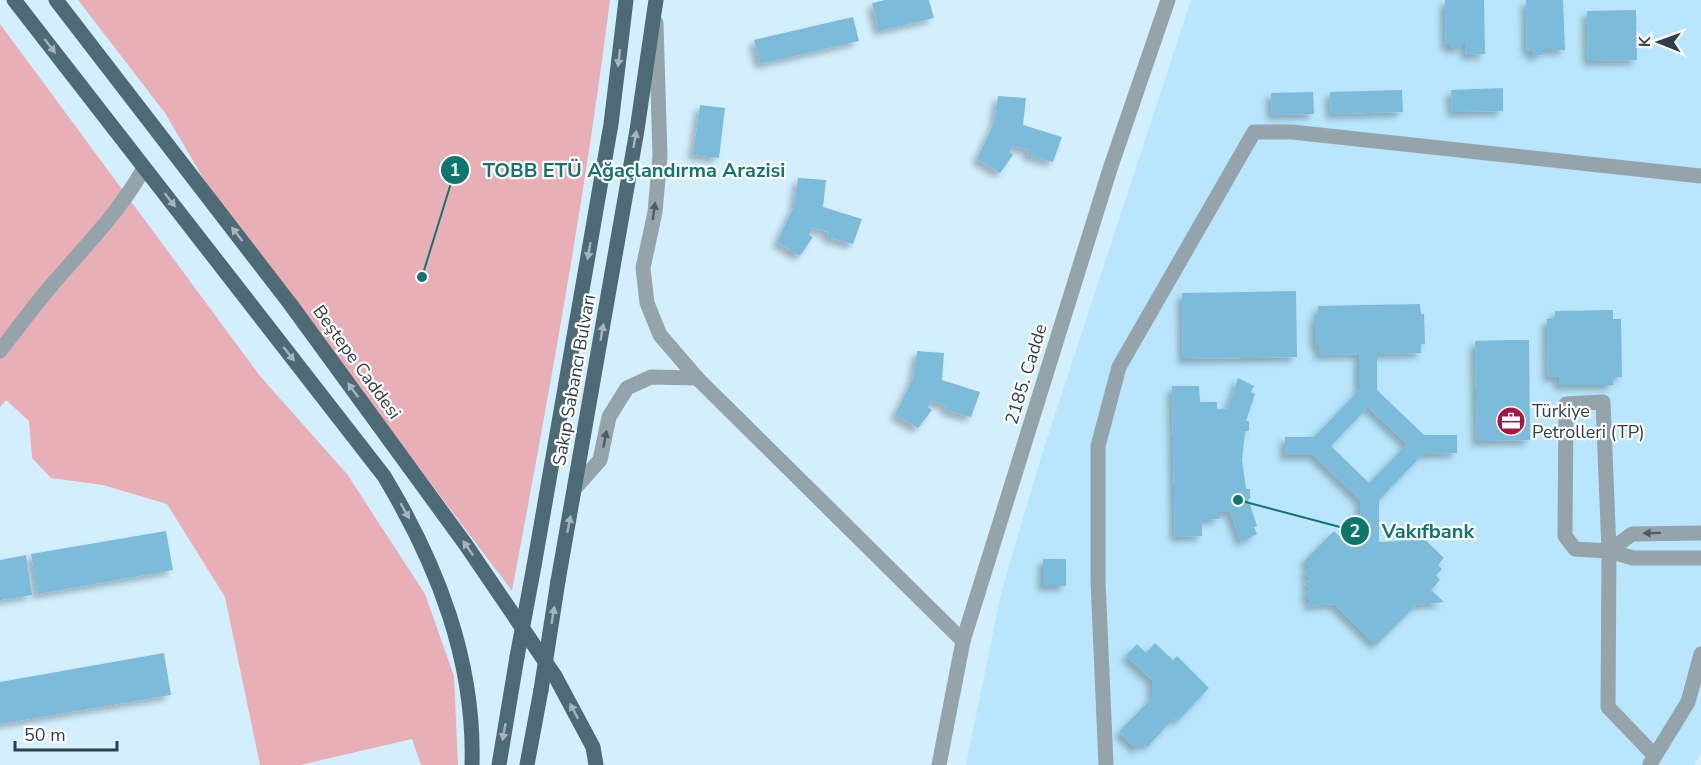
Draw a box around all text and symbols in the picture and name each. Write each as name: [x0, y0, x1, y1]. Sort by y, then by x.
north arrow: [1629, 12, 1689, 72]
text: K: [1634, 35, 1656, 47]
one-way arrow: [44, 38, 56, 54]
one-way arrow: [615, 49, 624, 68]
one-way arrow: [631, 130, 640, 149]
callout: TOBB ETÜ Ağaçlandırma Arazisi: [440, 151, 797, 189]
text: TOBB ETÜ Ağaçlandırma Arazisi: [483, 157, 785, 184]
text: 1: [450, 158, 460, 182]
one-way arrow: [163, 192, 176, 208]
one-way arrow: [650, 201, 659, 220]
one-way arrow: [230, 226, 243, 242]
one-way arrow: [584, 241, 593, 260]
street label: Sakıp Sabancı Bulvarı: [547, 292, 601, 468]
street label: Beştepe Caddesi: [307, 300, 407, 424]
street label: 2185. Cadde: [999, 321, 1053, 427]
one-way arrow: [598, 322, 607, 341]
one-way arrow: [283, 346, 296, 362]
one-way arrow: [347, 383, 359, 399]
place label: Türkiye Petrolleri (TP): [1532, 399, 1645, 444]
office icon: Türkiye Petrolleri (TP): [1495, 405, 1527, 437]
one-way arrow: [601, 429, 610, 448]
one-way arrow: [400, 503, 410, 520]
callout: Vakıfbank: [1340, 512, 1487, 550]
one-way arrow: [565, 514, 574, 533]
text: Vakıfbank: [1381, 518, 1476, 545]
text: 2: [1350, 519, 1360, 543]
one-way arrow: [1643, 528, 1662, 538]
one-way arrow: [463, 540, 474, 556]
one-way arrow: [548, 605, 557, 624]
one-way arrow: [569, 703, 579, 720]
scale bar: [15, 714, 117, 752]
text: 50 m: [24, 723, 66, 747]
one-way arrow: [500, 723, 509, 742]

